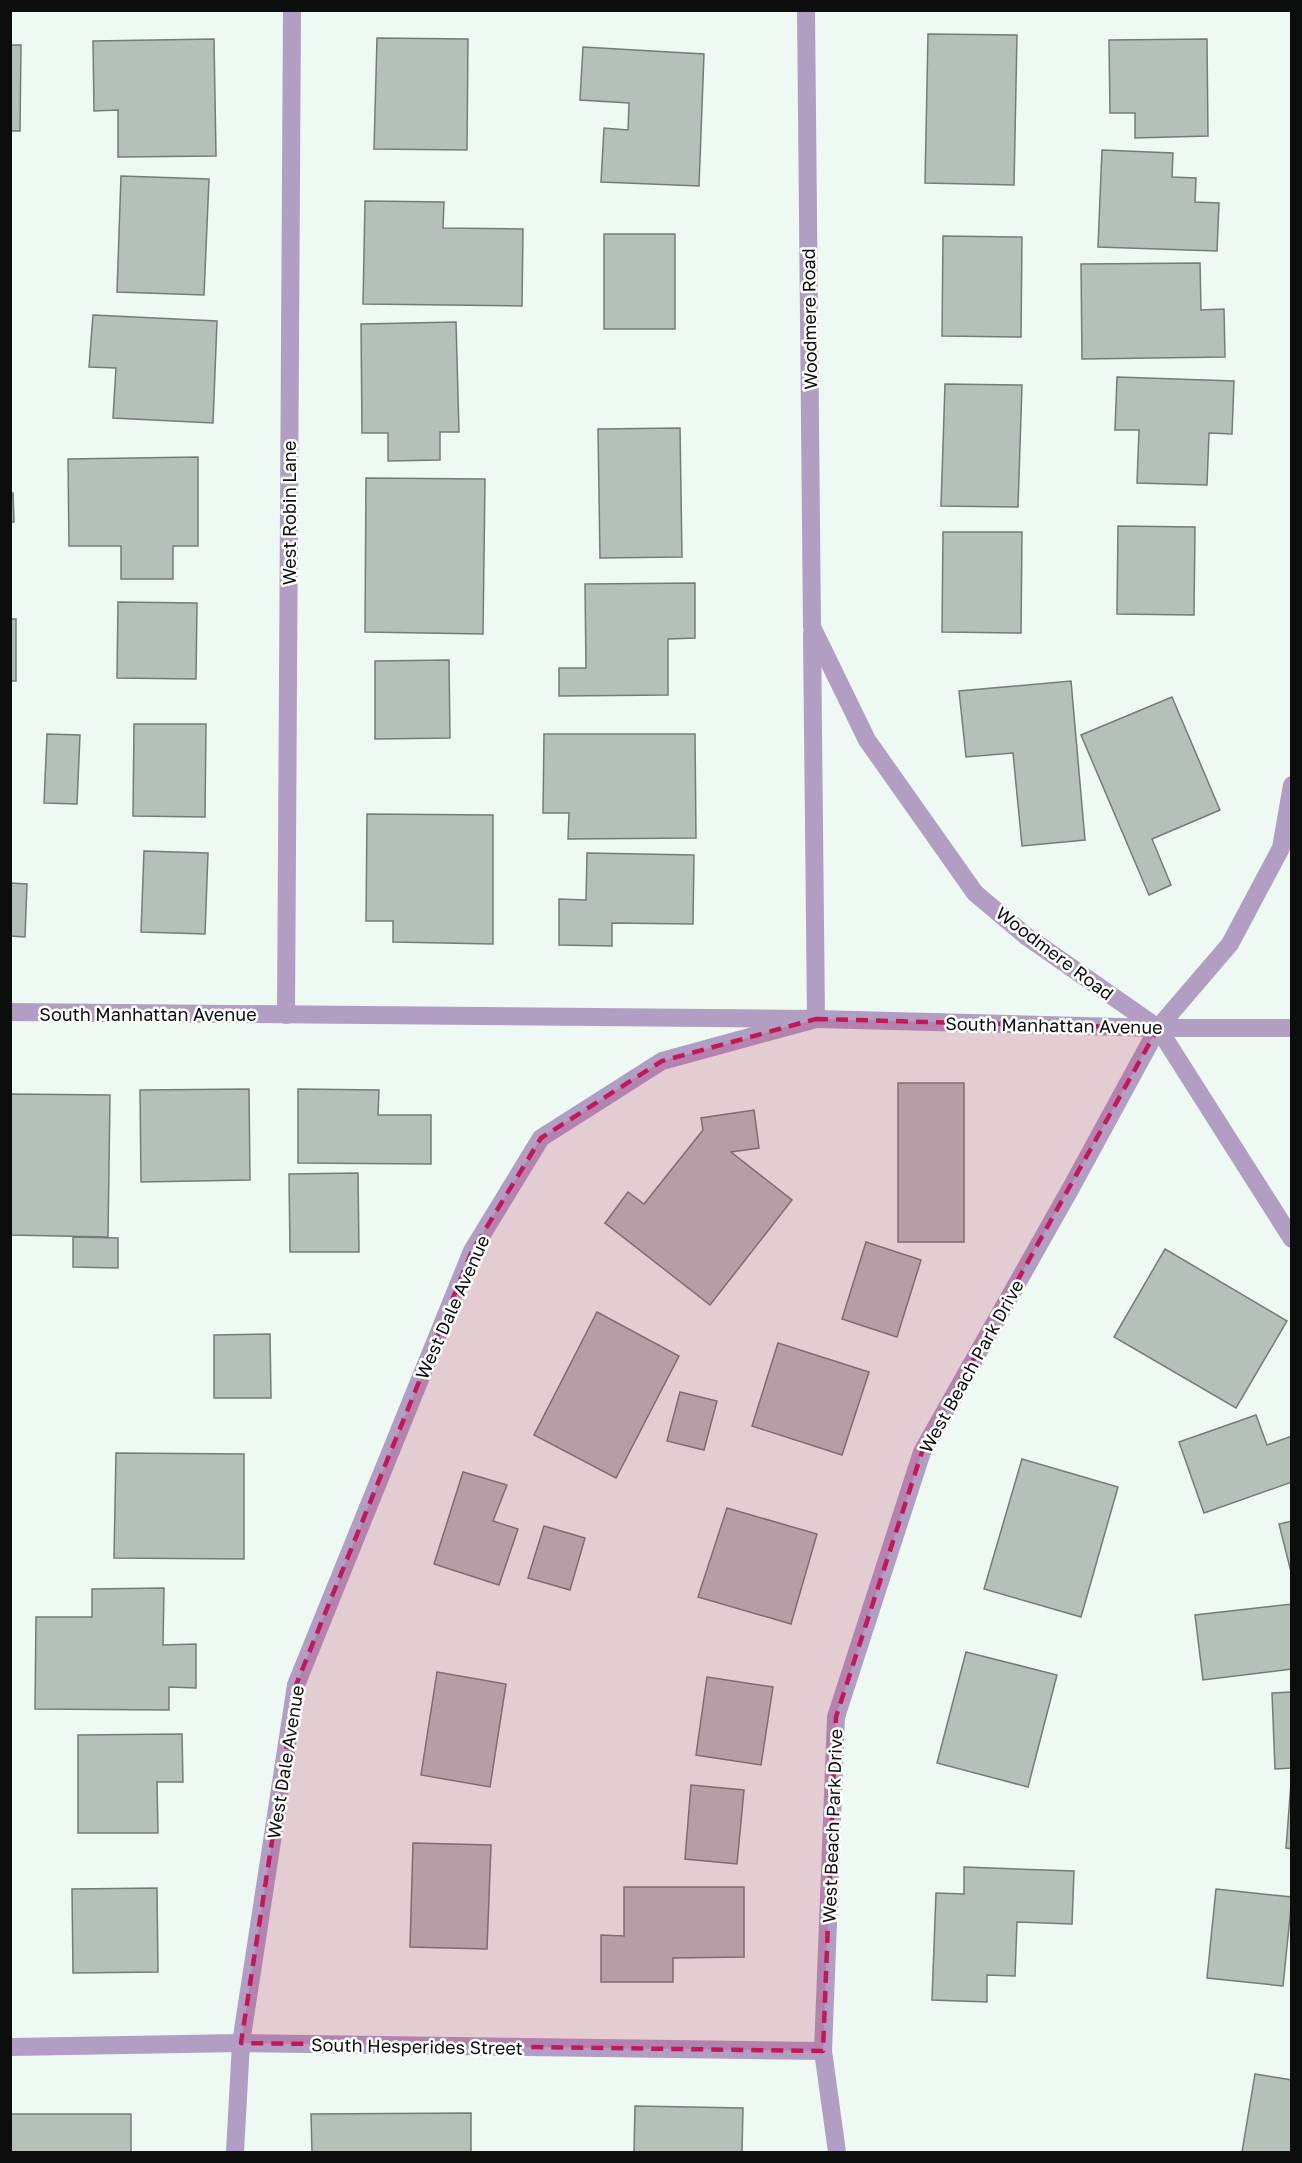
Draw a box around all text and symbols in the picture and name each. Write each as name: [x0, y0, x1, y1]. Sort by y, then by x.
street label: Woodmere Road: [797, 248, 821, 390]
street label: West Robin Lane: [278, 441, 300, 585]
street label: Woodmere Road: [992, 902, 1118, 1004]
street label: South Manhattan Avenue: [39, 1003, 257, 1025]
street label: South Manhattan Avenue: [945, 1012, 1163, 1038]
street label: West Dale Avenue: [410, 1232, 494, 1382]
street label: West Beach Park Drive: [914, 1276, 1028, 1456]
street label: West Dale Avenue: [262, 1684, 308, 1840]
street label: West Beach Park Drive: [818, 1728, 846, 1924]
street label: South Hesperides Street: [311, 2033, 523, 2059]

